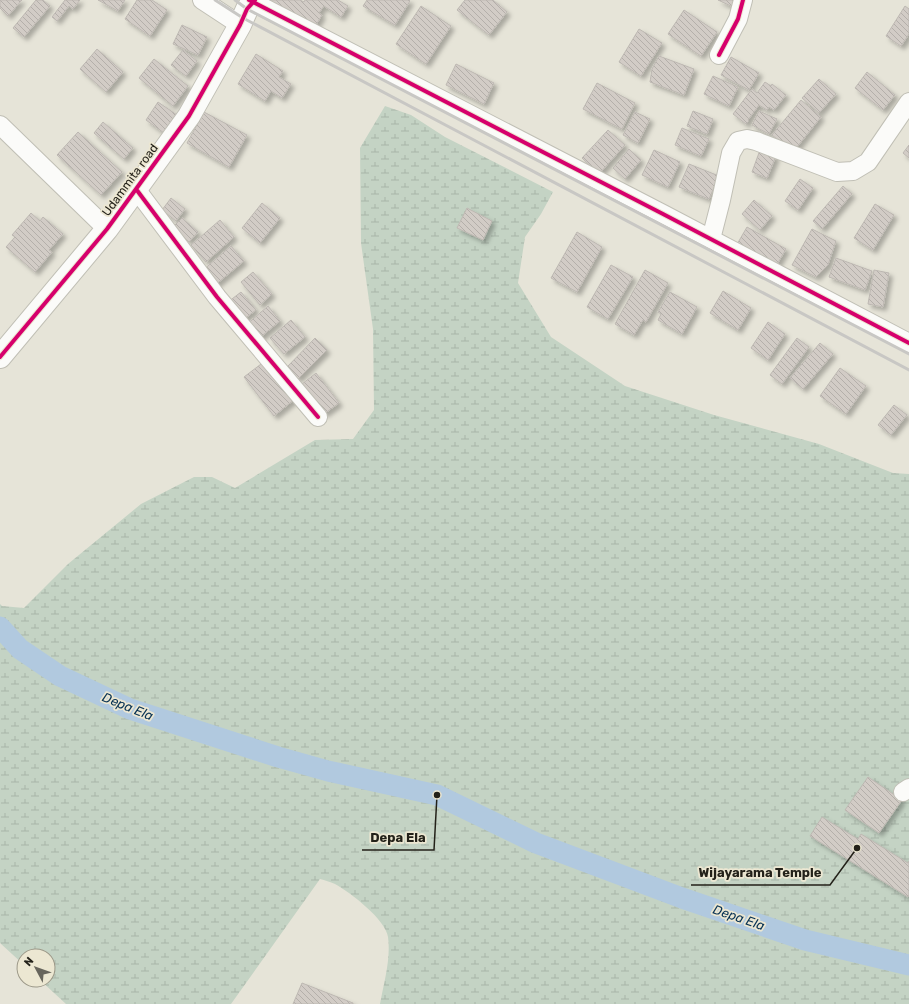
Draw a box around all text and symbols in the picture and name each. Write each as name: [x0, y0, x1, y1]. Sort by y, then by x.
street label: Udammita road: [99, 141, 161, 219]
water label: Depa Ela: [100, 689, 156, 724]
callout: Depa Ela: [362, 825, 434, 850]
text: Depa Ela: [370, 830, 426, 845]
callout: Wijayarama Temple: [691, 860, 830, 885]
text: Wijayarama Temple: [699, 865, 822, 880]
water label: Depa Ela: [711, 902, 767, 933]
north arrow: [16, 948, 56, 988]
text: N: [21, 954, 36, 969]

